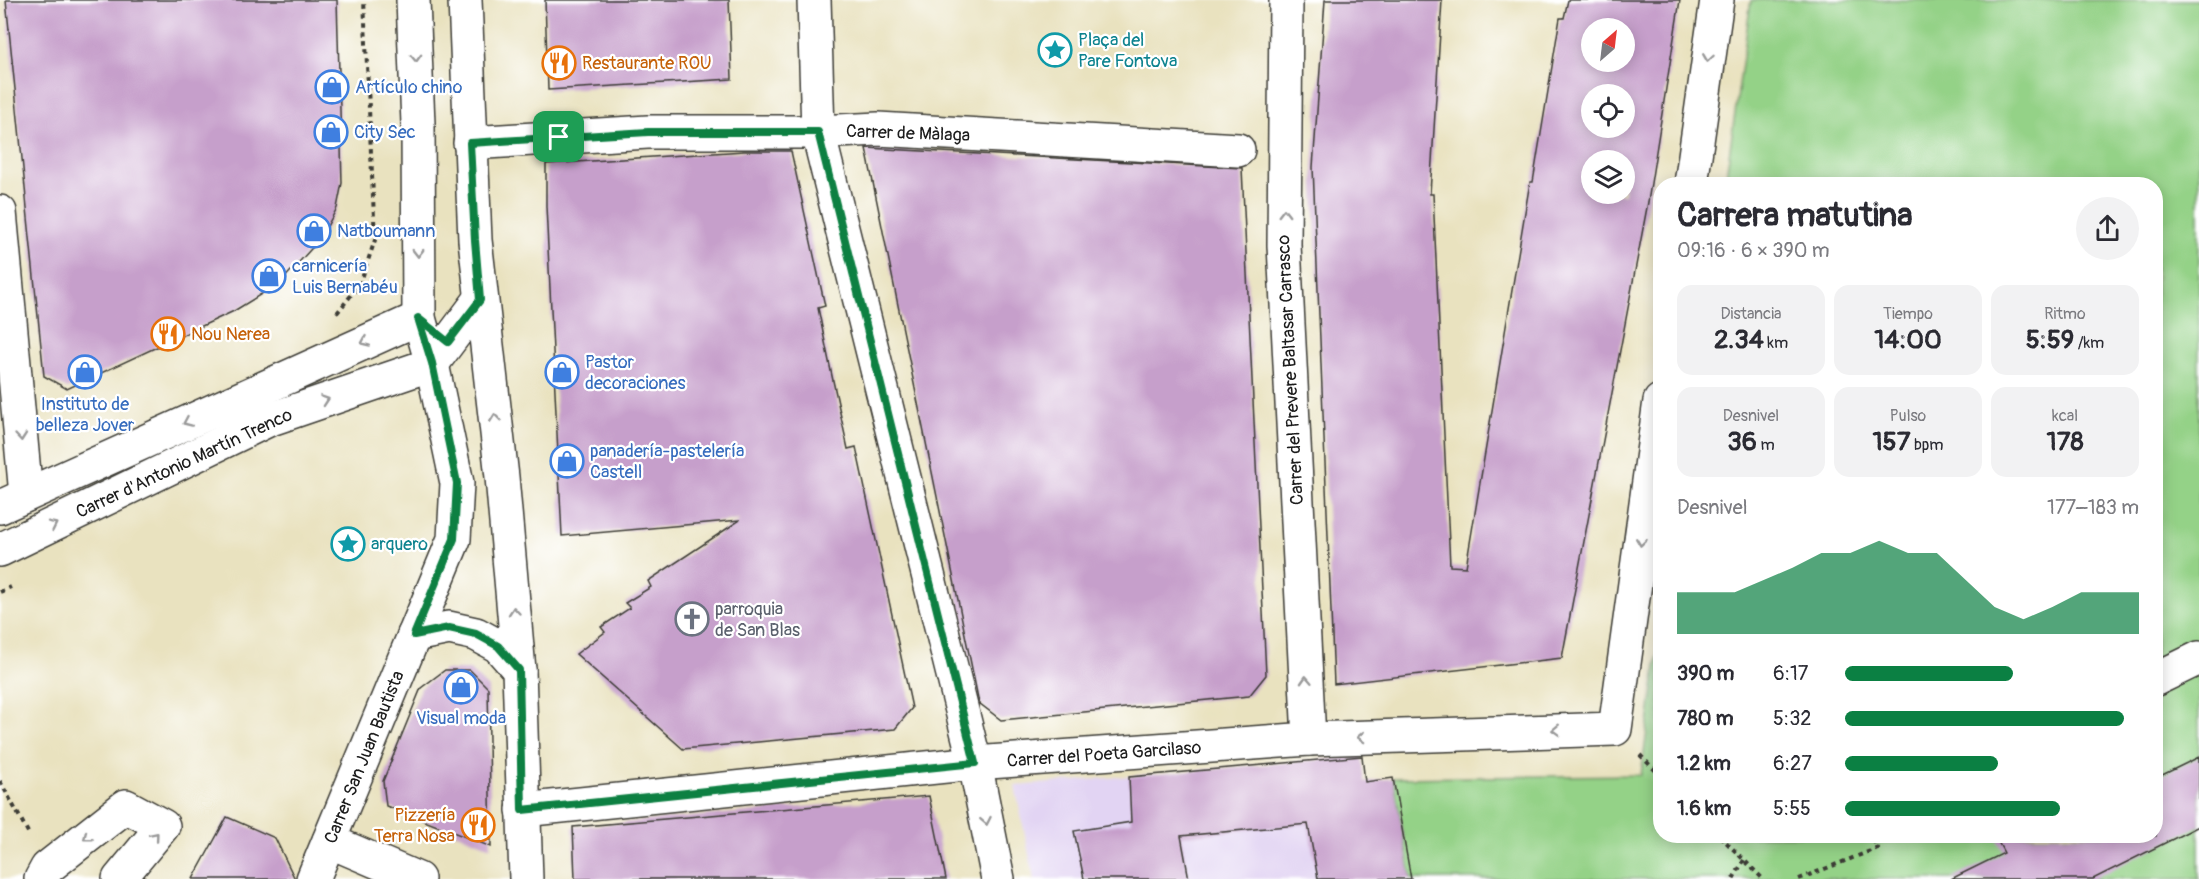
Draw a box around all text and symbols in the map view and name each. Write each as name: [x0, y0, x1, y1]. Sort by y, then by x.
north arrow: [1581, 18, 1635, 72]
map controls: [1581, 18, 1635, 204]
place label: Plaça del Pare Fontova: [1078, 29, 1177, 73]
place icon: Plaça del Pare Fontova: [1037, 32, 1073, 68]
restaurant icon: Restaurante ROU: [541, 45, 577, 81]
place label: Restaurante ROU: [582, 52, 712, 75]
one-way arrow: [1703, 53, 1715, 63]
one-way arrow: [409, 54, 422, 63]
shop icon: Artículo chino: [314, 69, 350, 105]
place label: Artículo chino: [355, 76, 463, 99]
button: locate: [1581, 84, 1635, 138]
pin: [533, 111, 584, 162]
shop icon: City Sec: [313, 114, 349, 150]
icon: arrive: [542, 120, 575, 153]
street label: Carrer de Màlaga: [846, 120, 970, 147]
place label: City Sec: [354, 121, 416, 144]
button: layers: [1581, 150, 1635, 204]
text: Carrera matutina: [1677, 195, 1913, 236]
button: share: [2076, 197, 2139, 260]
one-way arrow: [1278, 208, 1290, 217]
shop icon: Natboumann: [296, 213, 332, 249]
place label: Natboumann: [337, 220, 435, 243]
street label: Carrer del Prevere Baltasar Carrasco: [1272, 234, 1309, 506]
text: 09:16 · 6 × 390 m: [1677, 238, 1829, 263]
one-way arrow: [412, 249, 424, 258]
place label: carnicería Luis Bernabéu: [292, 255, 398, 299]
shop icon: carnicería Luis Bernabéu: [251, 258, 287, 294]
text: Distancia: [1721, 304, 1781, 324]
text: Tiempo: [1883, 304, 1933, 324]
text: Ritmo: [2044, 304, 2086, 324]
restaurant icon: Nou Nerea: [150, 316, 186, 352]
place label: Nou Nerea: [191, 323, 270, 346]
text: 2.34: [1714, 324, 1764, 356]
text: 14:00: [1874, 324, 1942, 356]
text: 5:59: [2026, 324, 2074, 356]
text: km: [1764, 333, 1788, 353]
text: /km: [2074, 333, 2104, 353]
one-way arrow: [361, 335, 372, 347]
place label: Pastor decoraciones: [585, 351, 685, 395]
shop icon: Instituto de belleza Jover: [67, 354, 103, 390]
shop icon: Pastor decoraciones: [544, 354, 580, 390]
place label: Instituto de belleza Jover: [36, 393, 135, 437]
one-way arrow: [319, 395, 330, 408]
street label: Carrer d'Antonio Martín Trenco: [72, 403, 296, 524]
text: Desnivel: [1723, 406, 1779, 426]
text: Pulso: [1890, 406, 1926, 426]
text: kcal: [2052, 406, 2078, 426]
one-way arrow: [489, 414, 501, 423]
one-way arrow: [183, 415, 194, 427]
text: 36: [1727, 426, 1757, 458]
text: 157: [1872, 426, 1910, 458]
text: 178: [2046, 426, 2084, 458]
one-way arrow: [14, 433, 27, 442]
text: m: [1757, 435, 1775, 455]
text: bpm: [1910, 435, 1944, 455]
place label: panadería-pastelería Castell: [590, 440, 744, 484]
shop icon: panadería-pastelería Castell: [549, 443, 585, 479]
text: Desnivel: [1677, 495, 1747, 520]
text: 177–183 m: [2047, 495, 2139, 520]
one-way arrow: [46, 520, 57, 532]
place icon: arquero: [330, 526, 366, 562]
place label: arquero: [371, 533, 428, 556]
one-way arrow: [1635, 537, 1647, 546]
place label: parroquia de San Blas: [715, 598, 800, 642]
church icon: parroquia de San Blas: [674, 601, 710, 637]
one-way arrow: [508, 606, 521, 615]
text: 390 m: [1677, 661, 1734, 686]
text: 6:17: [1773, 661, 1808, 686]
street label: Carrer San Juan Bautista: [319, 667, 410, 847]
shop icon: Visual moda: [443, 669, 479, 705]
one-way arrow: [1299, 676, 1312, 685]
text: 780 m: [1677, 706, 1733, 731]
text: 5:32: [1773, 706, 1812, 731]
place label: Visual moda: [416, 707, 506, 730]
one-way arrow: [1552, 724, 1561, 737]
one-way arrow: [1357, 731, 1366, 743]
street label: Carrer del Poeta Garcilaso: [1006, 736, 1202, 773]
text: 1.2 km: [1677, 751, 1731, 776]
text: 6:27: [1773, 751, 1812, 776]
text: 1.6 km: [1677, 796, 1731, 821]
text: 5:55: [1773, 796, 1811, 821]
place label: Pizzería Terra Nosa: [374, 804, 455, 848]
restaurant icon: Pizzería Terra Nosa: [460, 807, 496, 843]
one-way arrow: [979, 815, 992, 825]
one-way arrow: [83, 830, 94, 841]
one-way arrow: [147, 832, 158, 843]

